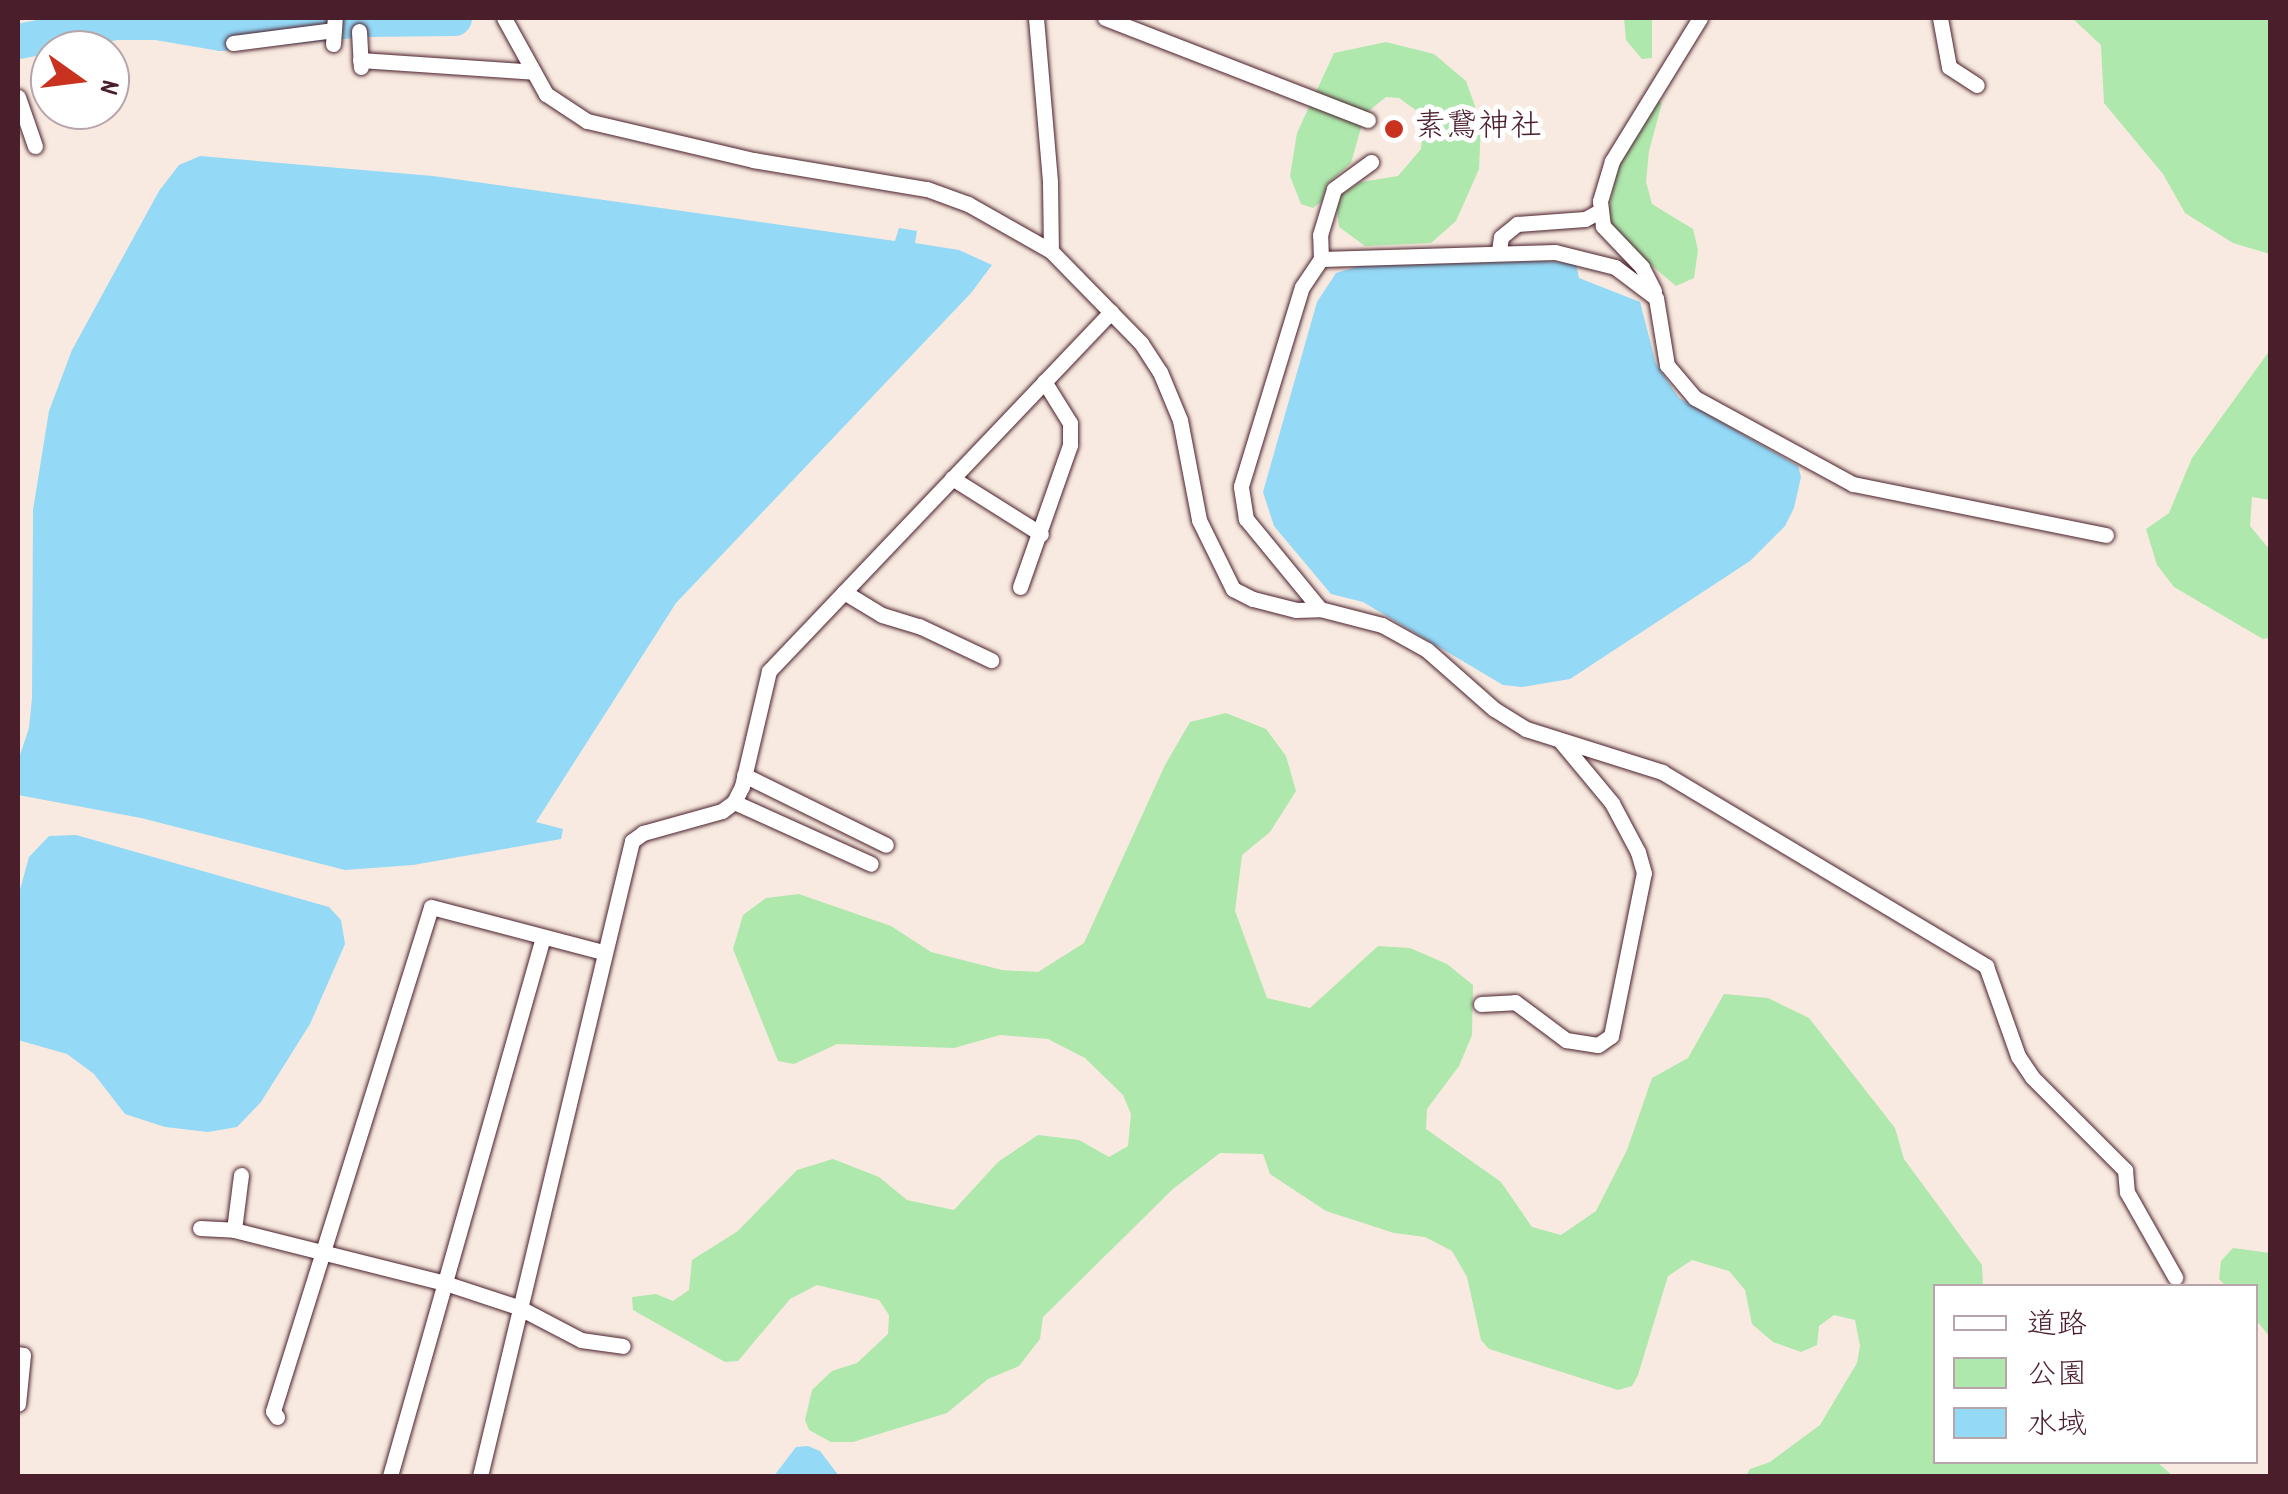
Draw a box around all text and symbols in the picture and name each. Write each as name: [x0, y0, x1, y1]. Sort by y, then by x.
north arrow: [30, 30, 130, 130]
text: N: [86, 75, 128, 98]
place label: 素鵞神社: [1414, 110, 1542, 148]
marker: 素鵞神社: [1383, 118, 1405, 140]
legend: [1933, 1284, 2258, 1464]
text: 道路: [2027, 1306, 2087, 1349]
text: 公園: [2027, 1356, 2087, 1399]
text: 水域: [2027, 1406, 2087, 1449]

